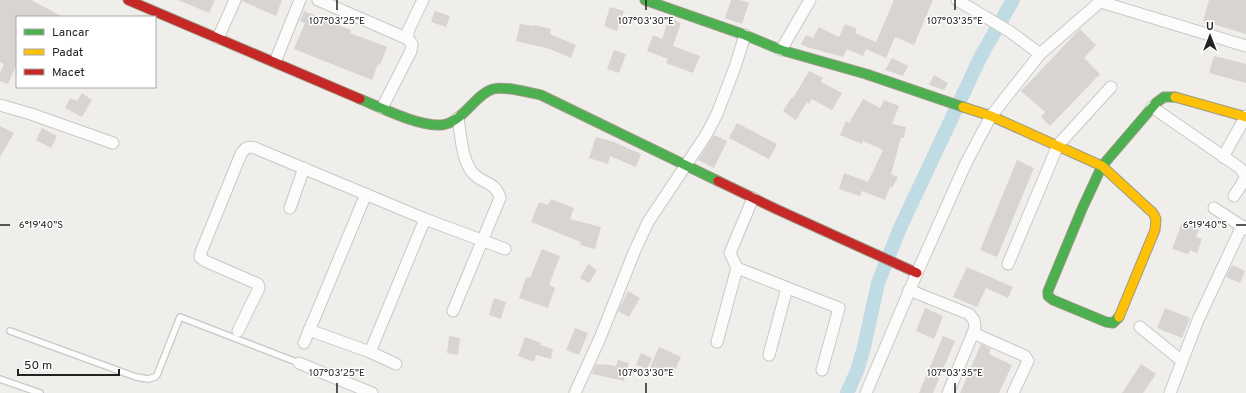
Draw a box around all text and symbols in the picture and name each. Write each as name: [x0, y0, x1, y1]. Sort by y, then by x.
text: 107°03'25"E: [309, 15, 365, 28]
text: 107°03'30"E: [618, 15, 674, 28]
text: 107°03'35"E: [927, 15, 983, 28]
legend: [16, 16, 156, 88]
north arrow: [1190, 16, 1230, 56]
text: U: [1206, 20, 1214, 34]
text: Lancar: [52, 25, 89, 41]
text: Padat: [52, 45, 83, 61]
text: Macet: [52, 65, 85, 81]
text: 6°19'40"S: [19, 219, 63, 232]
text: 6°19'40"S: [1183, 219, 1227, 232]
scale bar: [18, 351, 119, 377]
text: 50 m: [24, 358, 52, 374]
text: 107°03'25"E: [309, 367, 365, 380]
text: 107°03'30"E: [618, 367, 674, 380]
text: 107°03'35"E: [927, 367, 983, 380]

